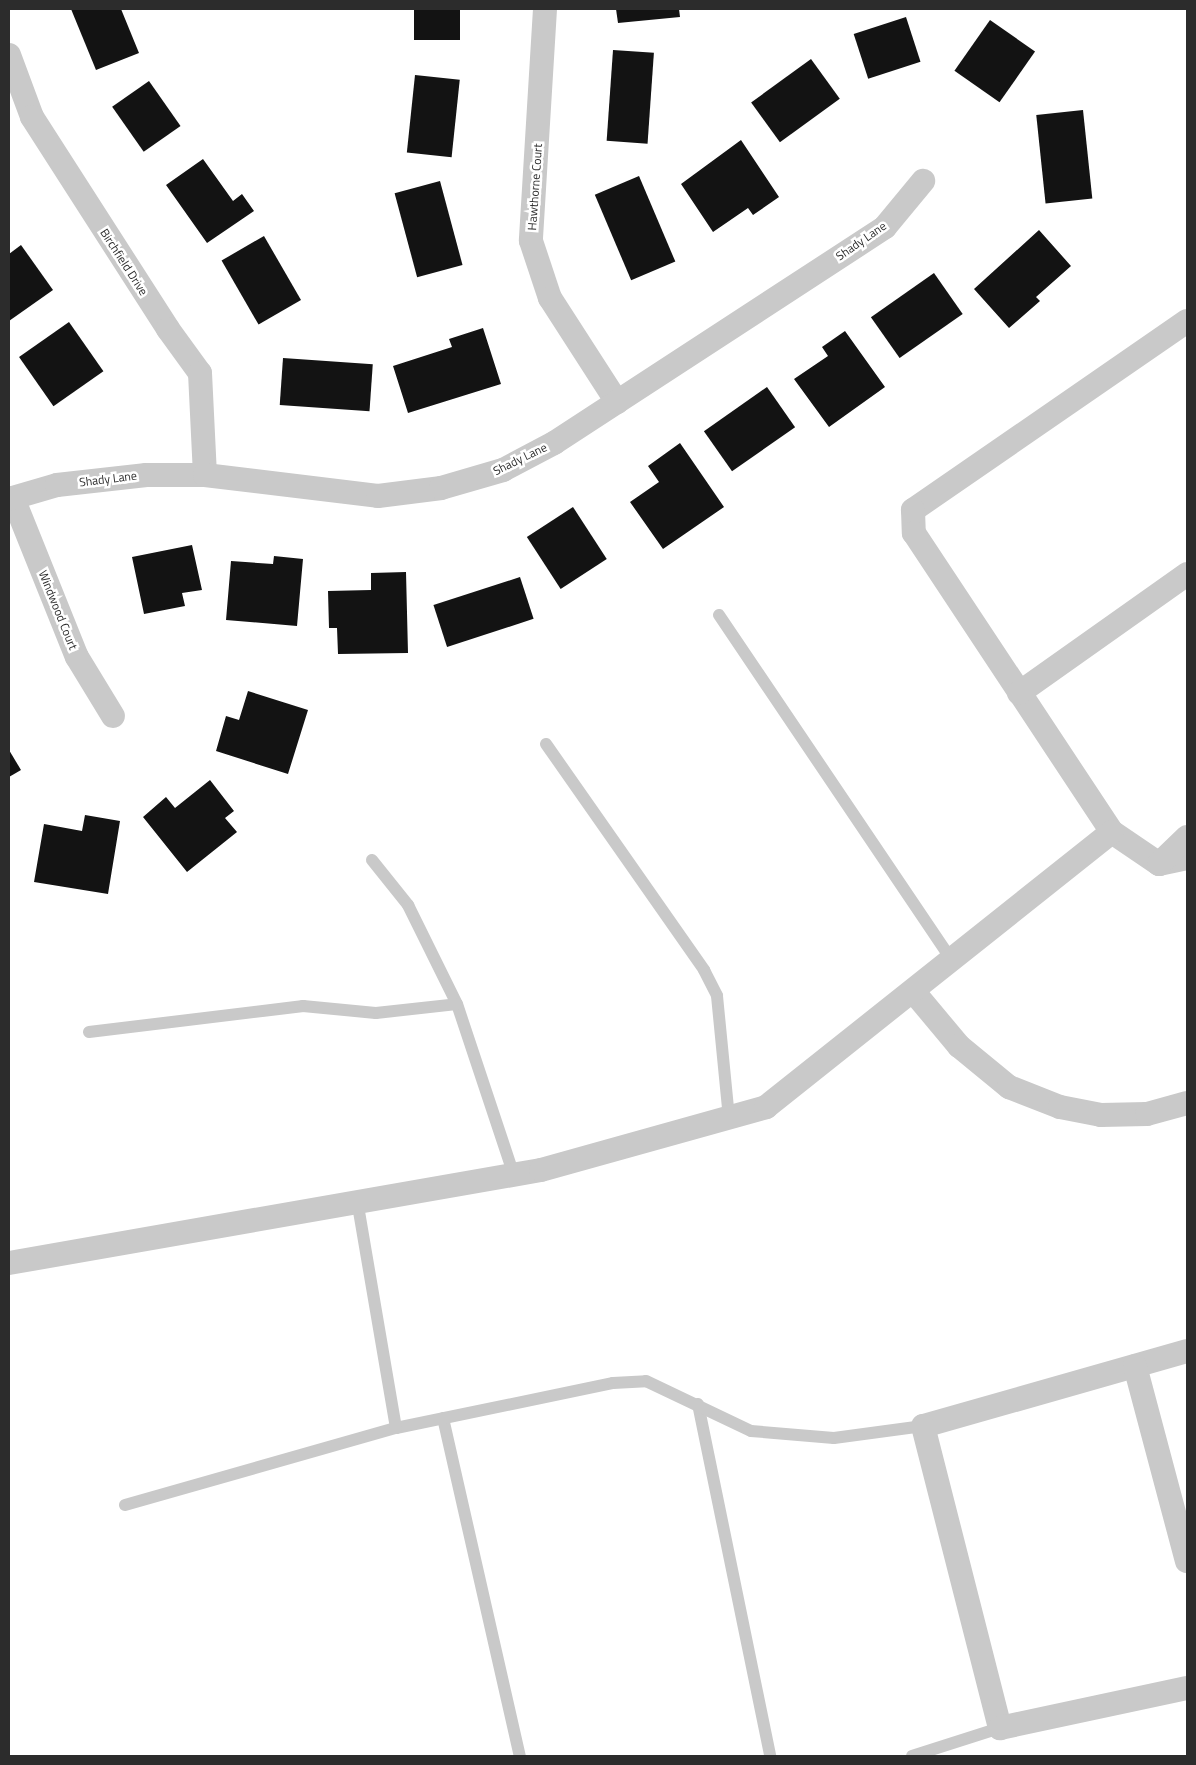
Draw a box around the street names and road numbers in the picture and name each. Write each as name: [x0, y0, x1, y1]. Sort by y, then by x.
street label: Hawthorne Court: [525, 143, 545, 231]
street label: Shady Lane: [833, 218, 889, 264]
street label: Birchfield Drive: [97, 226, 151, 298]
street label: Shady Lane: [491, 440, 549, 478]
street label: Shady Lane: [78, 468, 138, 490]
street label: Windwood Court: [36, 568, 80, 652]

